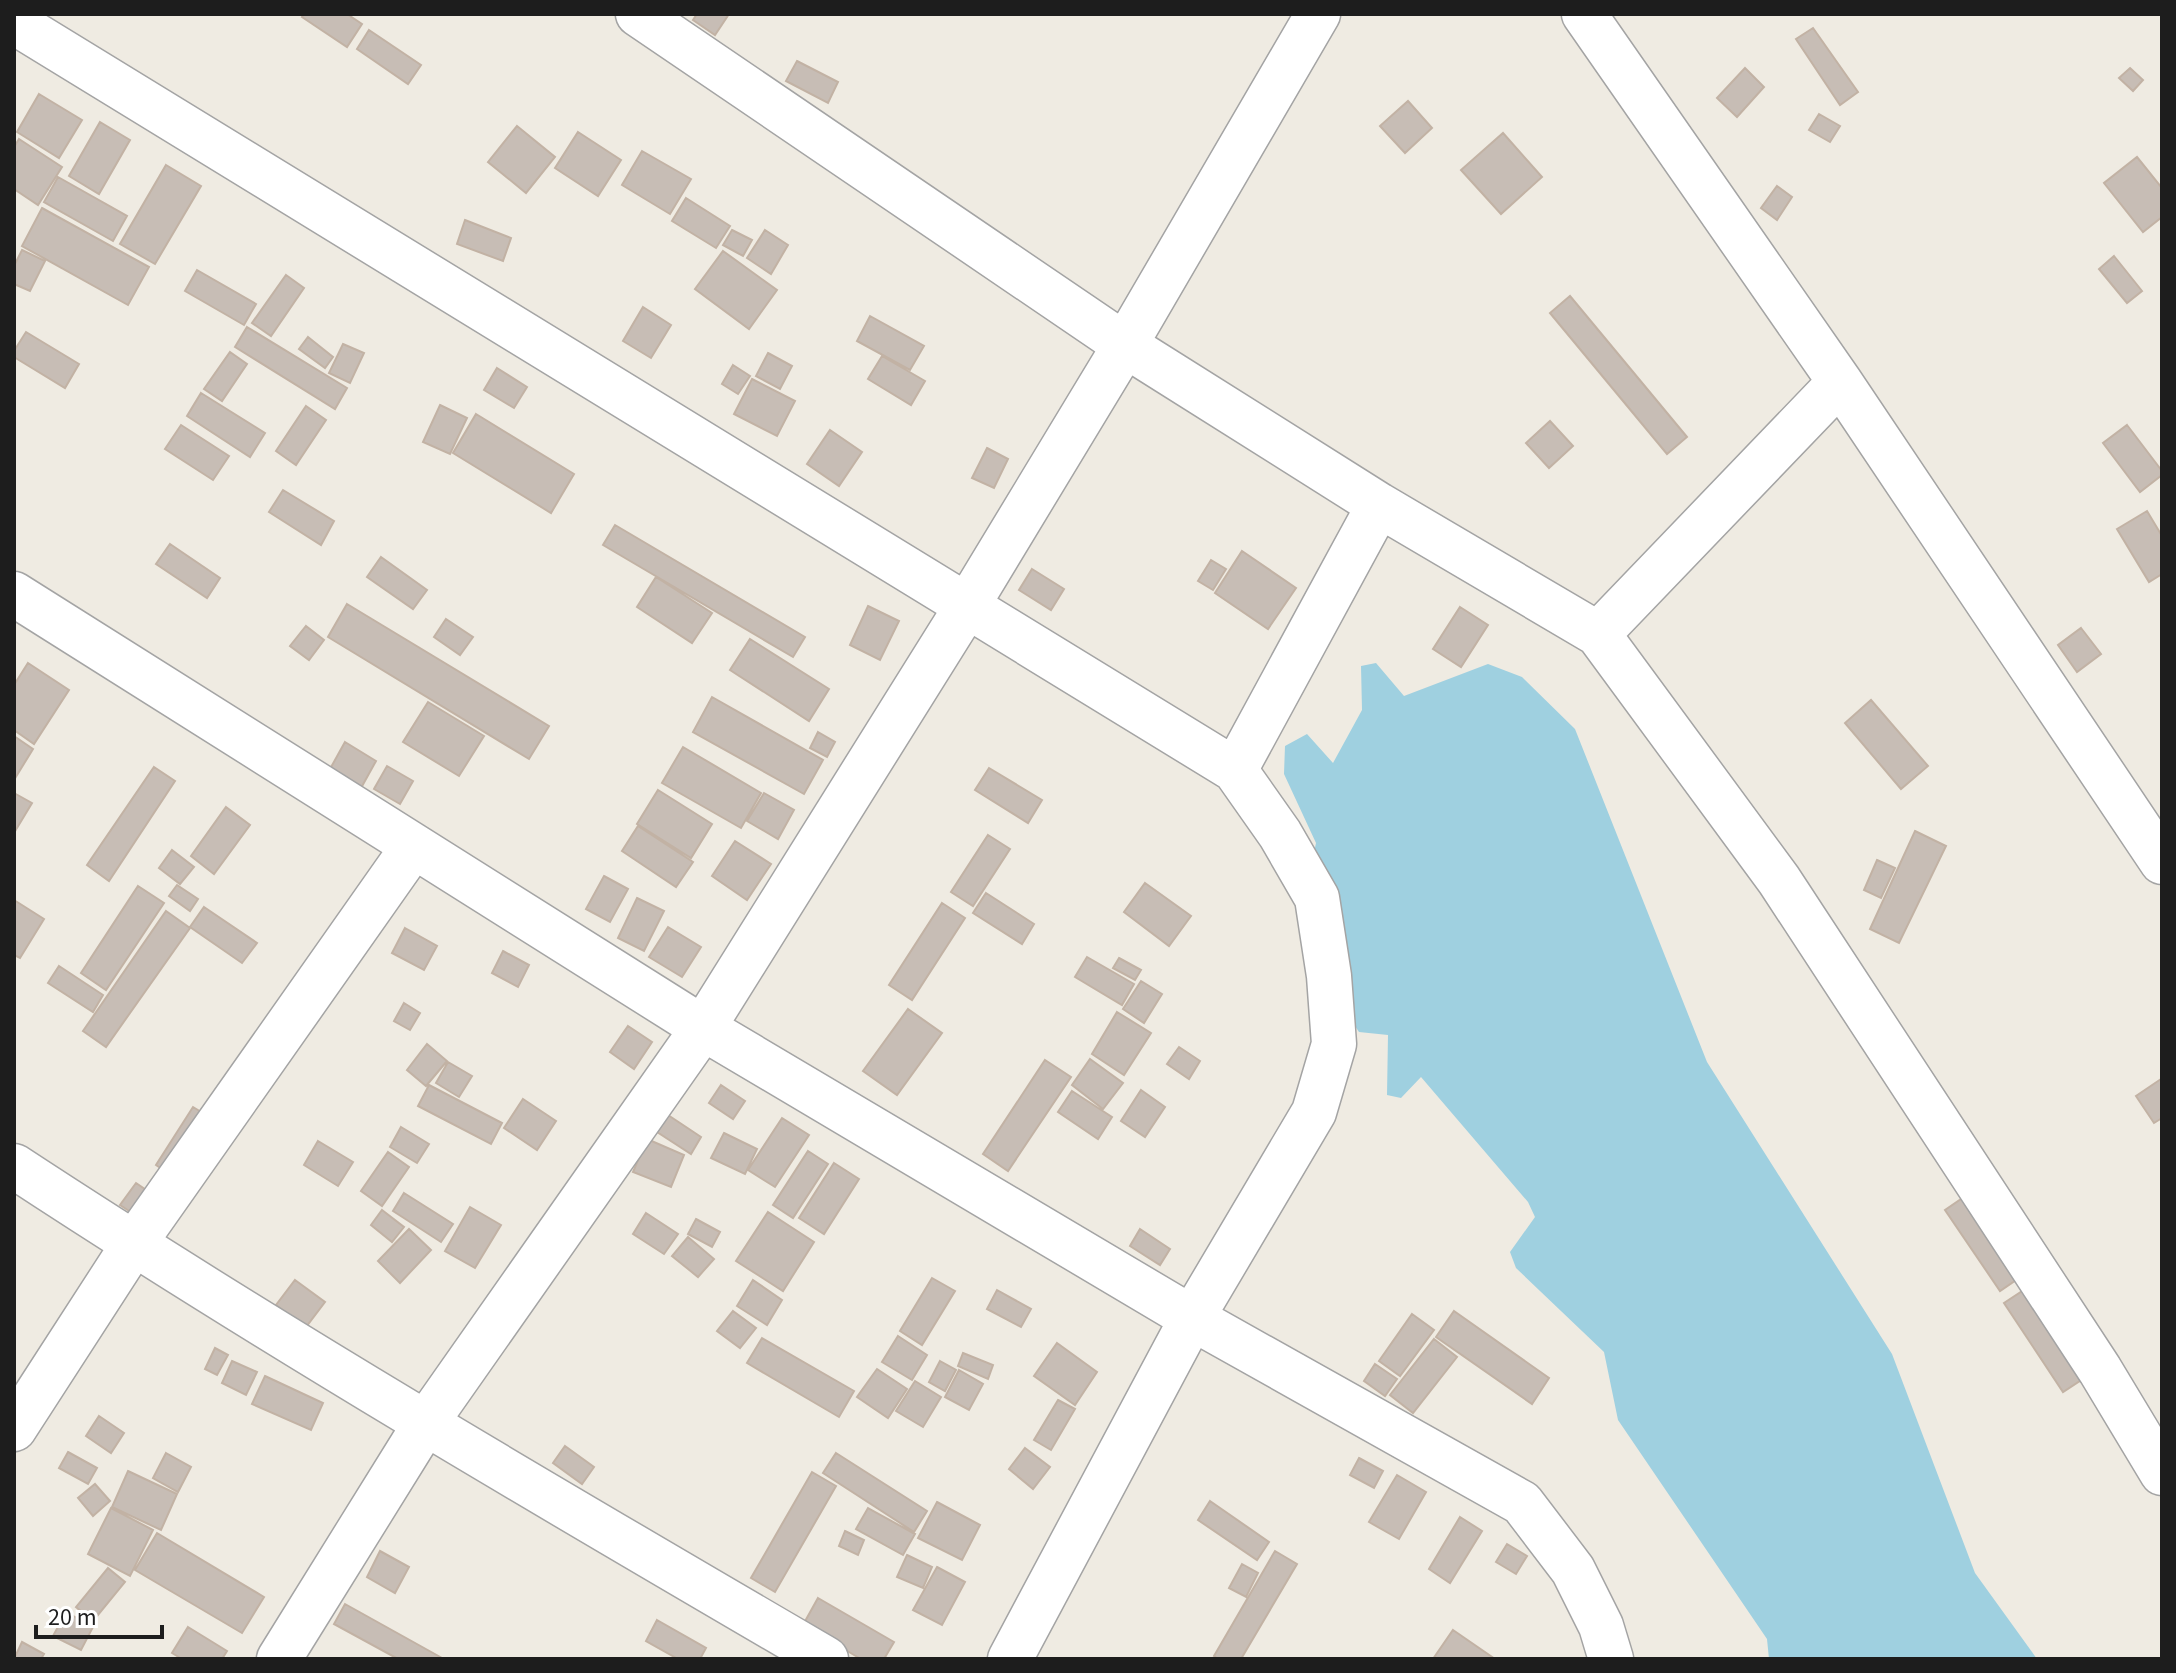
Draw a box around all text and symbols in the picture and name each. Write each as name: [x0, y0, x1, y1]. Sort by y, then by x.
scale bar: [36, 1589, 162, 1639]
text: 20 m: [48, 1600, 97, 1635]

